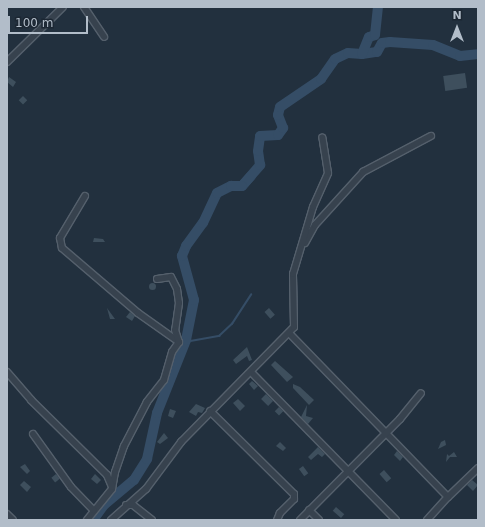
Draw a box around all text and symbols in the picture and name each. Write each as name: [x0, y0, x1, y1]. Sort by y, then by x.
scale bar: [10, 8, 90, 34]
north arrow: [437, 8, 477, 48]
text: N: [452, 9, 462, 22]
text: 100 m: [15, 16, 53, 30]

